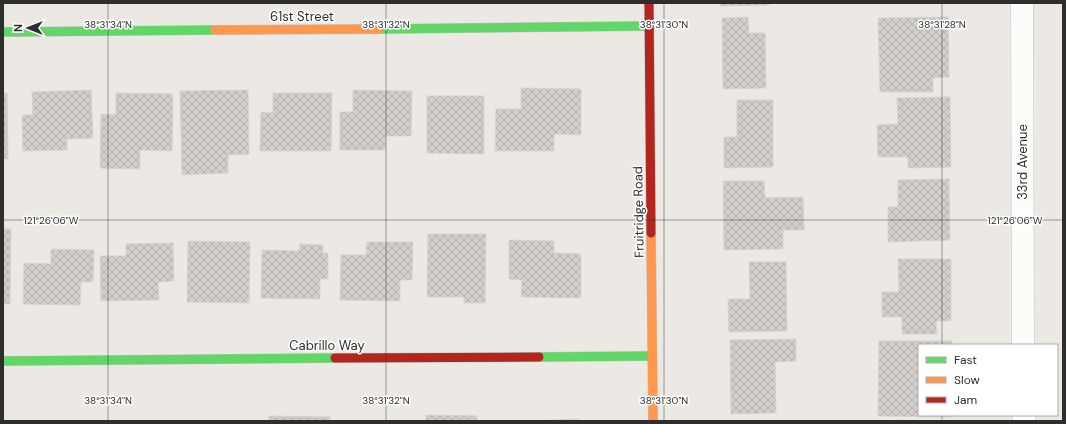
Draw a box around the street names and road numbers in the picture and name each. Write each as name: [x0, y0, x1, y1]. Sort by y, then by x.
street label: 61st Street: [270, 8, 334, 25]
street label: 33rd Avenue: [1014, 124, 1031, 200]
street label: Fruitridge Road: [629, 166, 648, 258]
street label: Cabrillo Way: [289, 337, 365, 354]

